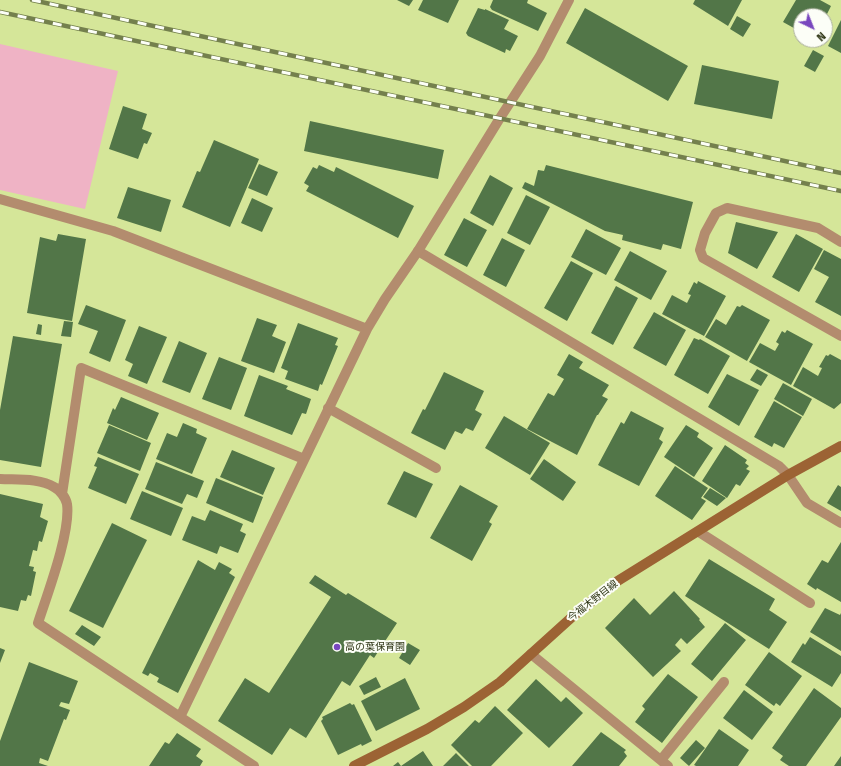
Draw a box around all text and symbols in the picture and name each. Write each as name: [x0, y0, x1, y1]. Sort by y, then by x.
north arrow: [793, 8, 833, 48]
text: N: [814, 29, 828, 44]
street label: 今福木野目線: [566, 578, 620, 624]
place label: 高の葉保育園: [345, 641, 405, 653]
marker: 高の葉保育園: [332, 642, 342, 652]

